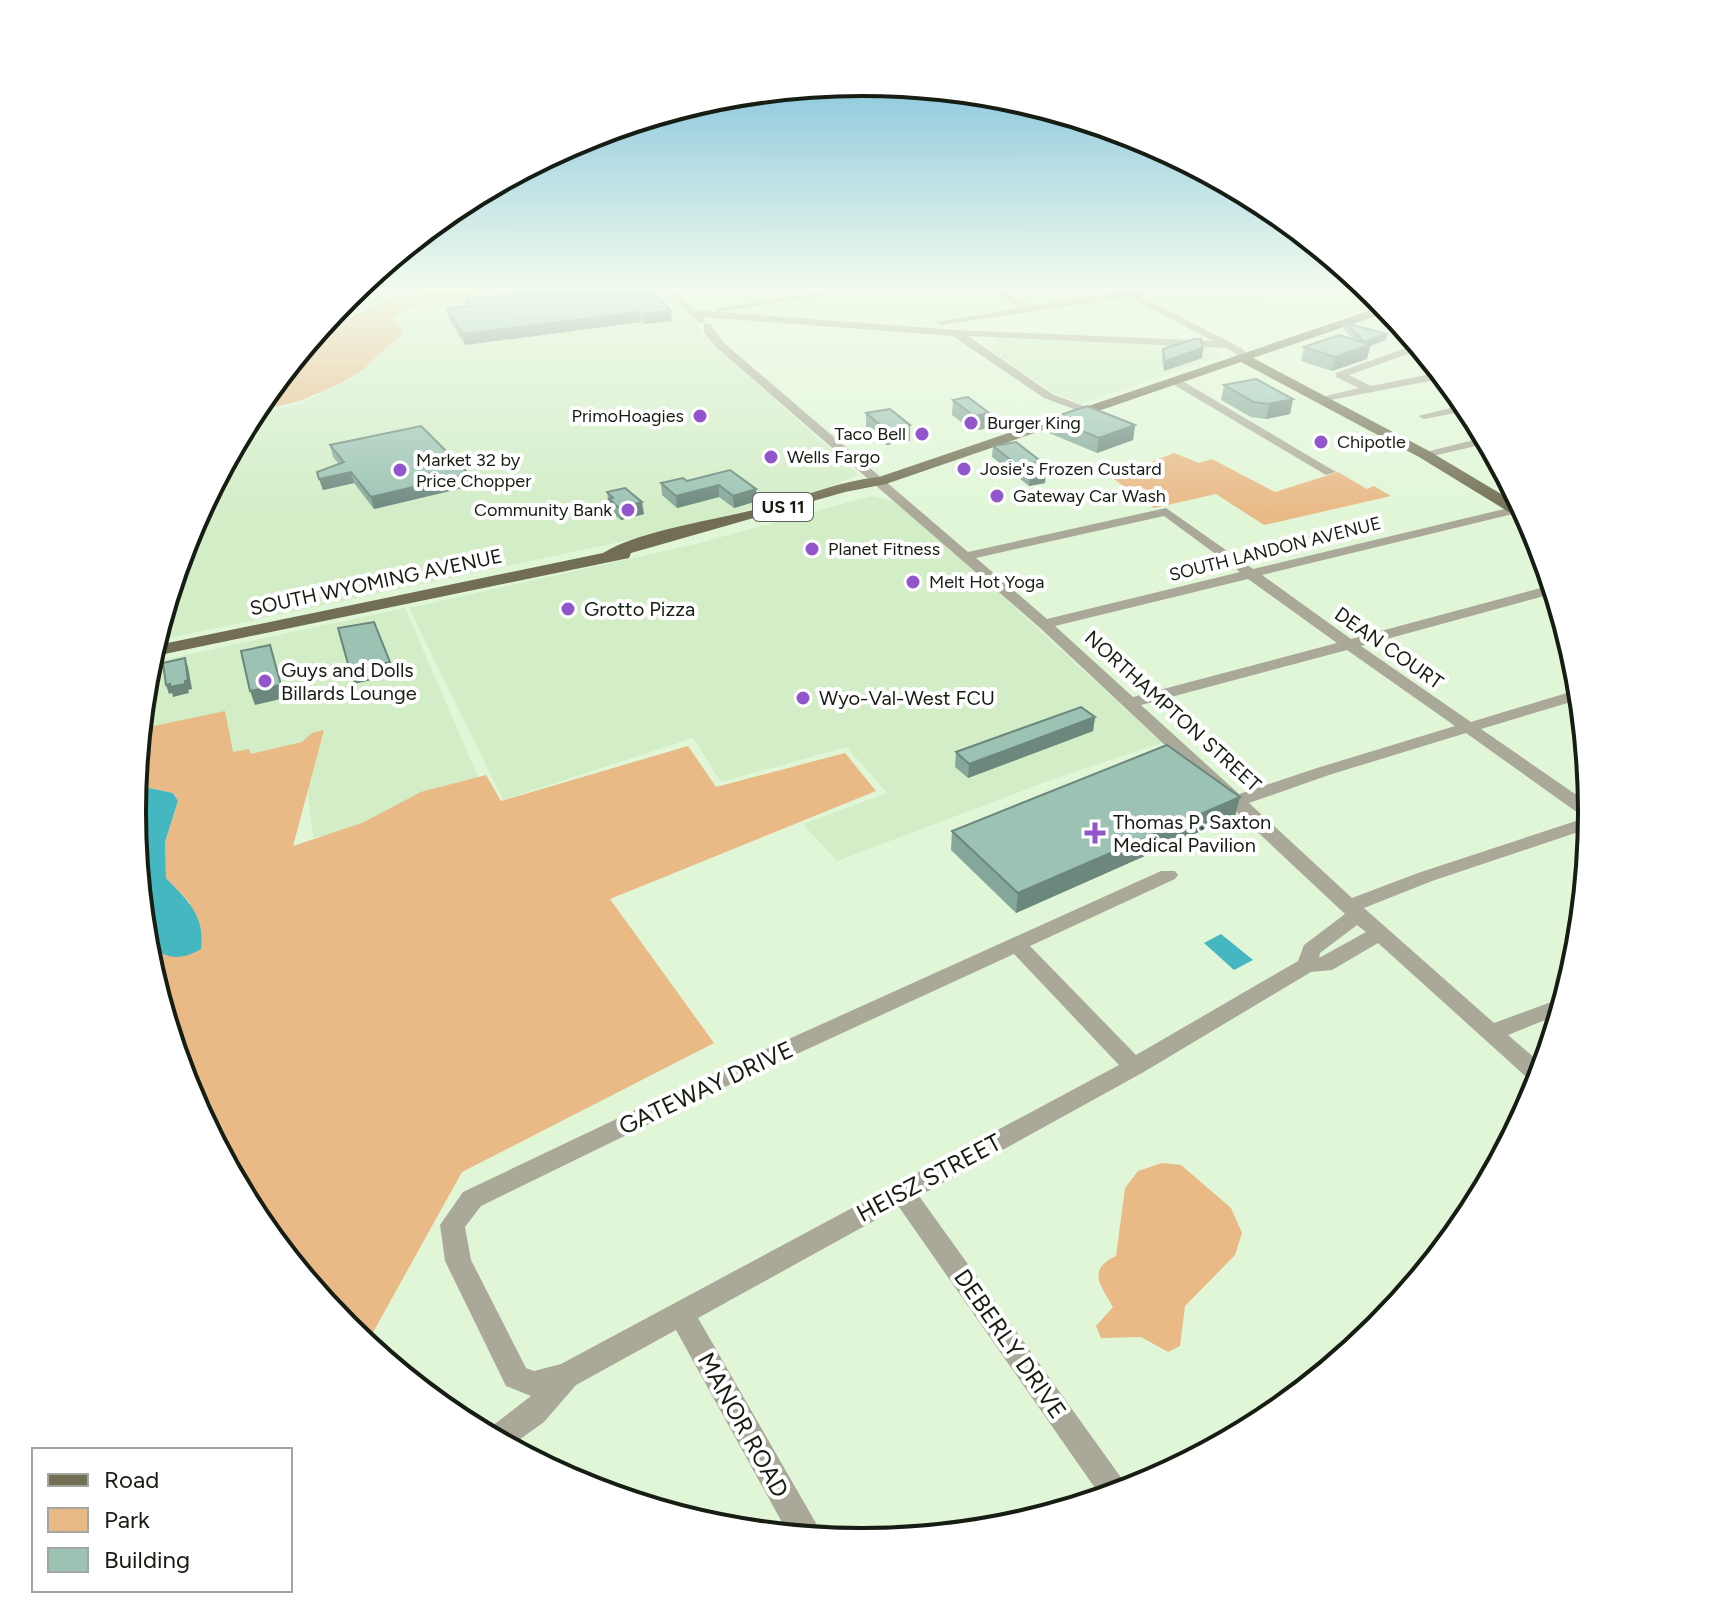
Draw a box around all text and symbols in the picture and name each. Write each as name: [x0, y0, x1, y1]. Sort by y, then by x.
place label: PrimoHoagies: [572, 405, 684, 427]
marker: PrimoHoagies: [691, 407, 709, 425]
place label: Burger King: [987, 412, 1081, 434]
marker: Burger King: [962, 414, 980, 432]
place label: Taco Bell: [835, 423, 906, 445]
marker: Taco Bell: [913, 425, 931, 443]
place label: Chipotle: [1337, 431, 1406, 453]
marker: Chipotle: [1312, 433, 1330, 451]
place label: Wells Fargo: [787, 446, 880, 468]
marker: Wells Fargo: [762, 448, 780, 466]
place label: Market 32 by Price Chopper: [416, 449, 531, 492]
place label: Josie's Frozen Custard: [980, 458, 1162, 480]
marker: Josie's Frozen Custard: [955, 460, 973, 478]
marker: Market 32 by Price Chopper: [391, 461, 409, 479]
place label: Gateway Car Wash: [1013, 485, 1166, 507]
marker: Gateway Car Wash: [988, 487, 1006, 505]
road number: US 11: [753, 493, 813, 521]
place label: Community Bank: [474, 499, 612, 521]
marker: Community Bank: [619, 501, 637, 519]
street label: SOUTH LANDON AVENUE: [1167, 512, 1383, 586]
place label: Planet Fitness: [828, 538, 940, 560]
marker: Planet Fitness: [803, 540, 821, 558]
street label: SOUTH WYOMING AVENUE: [248, 544, 504, 620]
place label: Melt Hot Yoga: [929, 571, 1044, 593]
marker: Melt Hot Yoga: [904, 573, 922, 591]
place label: Grotto Pizza: [584, 597, 695, 621]
marker: Grotto Pizza: [559, 600, 577, 618]
street label: DEAN COURT: [1330, 602, 1448, 694]
street label: NORTHAMPTON STREET: [1080, 625, 1266, 797]
place label: Guys and Dolls Billards Lounge: [281, 658, 417, 705]
marker: Guys and Dolls Billards Lounge: [256, 672, 274, 690]
place label: Wyo-Val-West FCU: [819, 686, 995, 710]
marker: Wyo-Val-West FCU: [794, 689, 812, 707]
place label: Thomas P. Saxton Medical Pavilion: [1113, 810, 1271, 857]
marker: Thomas P. Saxton Medical Pavilion: [1084, 822, 1106, 844]
street label: GATEWAY DRIVE: [614, 1034, 798, 1141]
street label: HEISZ STREET: [852, 1127, 1006, 1228]
street label: DEBERLY DRIVE: [948, 1263, 1073, 1424]
street label: MANOR ROAD: [692, 1347, 795, 1502]
legend: [32, 1448, 292, 1592]
text: Road: [104, 1465, 159, 1494]
text: Park: [104, 1505, 150, 1534]
text: Building: [104, 1545, 190, 1574]

